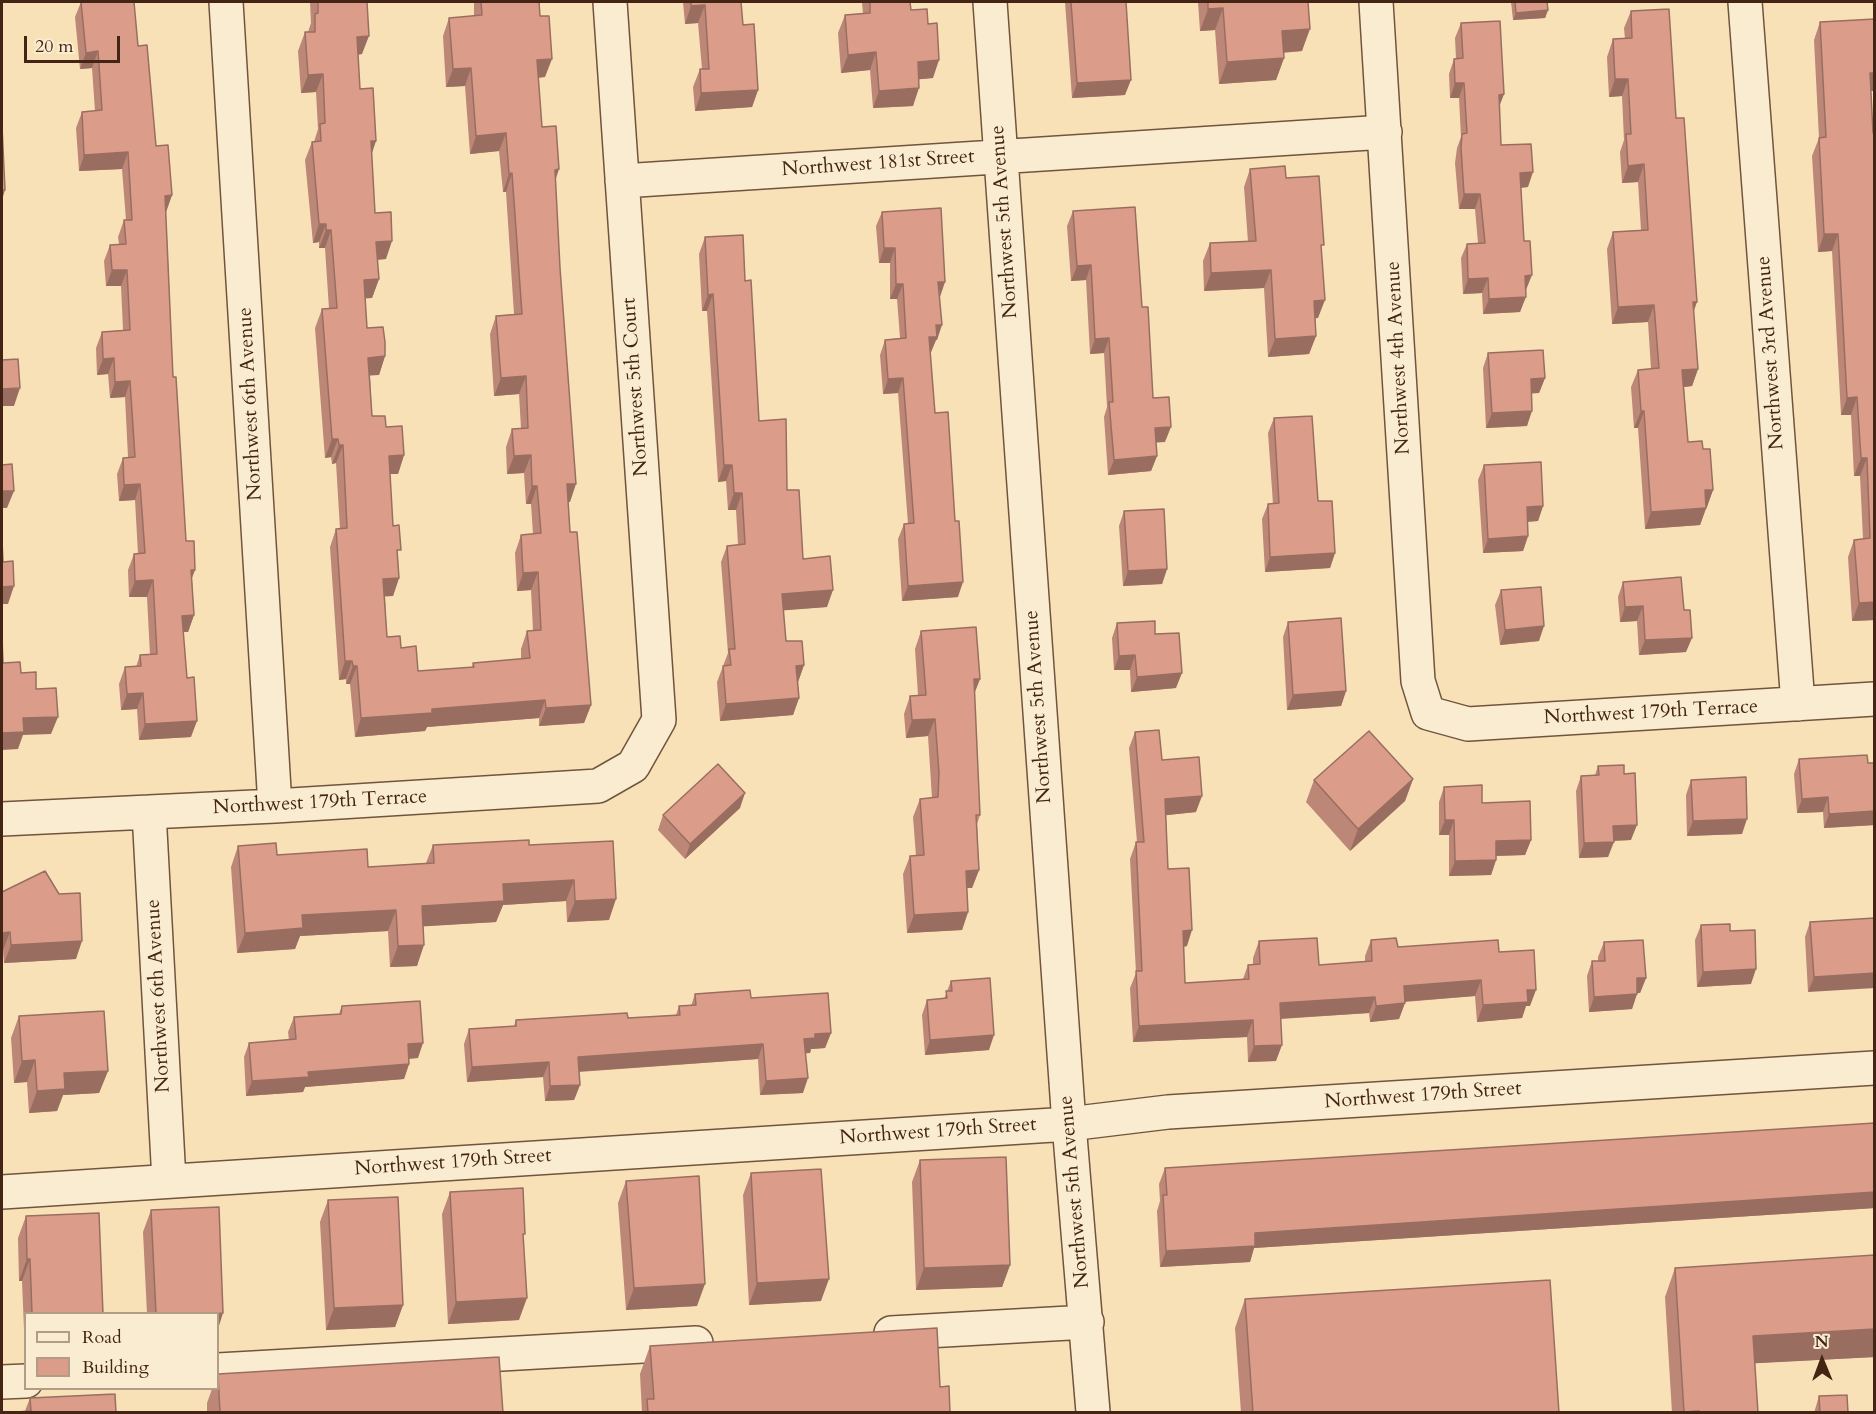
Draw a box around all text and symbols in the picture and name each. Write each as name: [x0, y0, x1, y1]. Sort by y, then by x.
scale bar: [27, 24, 123, 62]
text: 20 m: [35, 34, 74, 59]
street label: Northwest 5th Avenue: [986, 125, 1024, 319]
street label: Northwest 181st Street: [781, 145, 975, 183]
street label: Northwest 3rd Avenue: [1752, 255, 1790, 451]
street label: Northwest 4th Avenue: [1382, 261, 1416, 455]
street label: Northwest 5th Court: [618, 297, 654, 477]
street label: Northwest 6th Avenue: [234, 307, 268, 501]
street label: Northwest 5th Avenue: [1020, 610, 1058, 804]
street label: Northwest 179th Terrace: [1543, 695, 1759, 731]
street label: Northwest 179th Terrace: [212, 785, 428, 821]
street label: Northwest 6th Avenue: [142, 899, 176, 1093]
street label: Northwest 179th Street: [1324, 1077, 1522, 1115]
street label: Northwest 5th Avenue: [1055, 1094, 1095, 1290]
street label: Northwest 179th Street: [839, 1113, 1037, 1151]
street label: Northwest 179th Street: [354, 1144, 552, 1182]
legend: [24, 1312, 219, 1390]
text: Road: [82, 1325, 122, 1350]
north arrow: [1792, 1330, 1852, 1390]
text: N: [1815, 1331, 1829, 1353]
text: Building: [82, 1355, 149, 1380]

